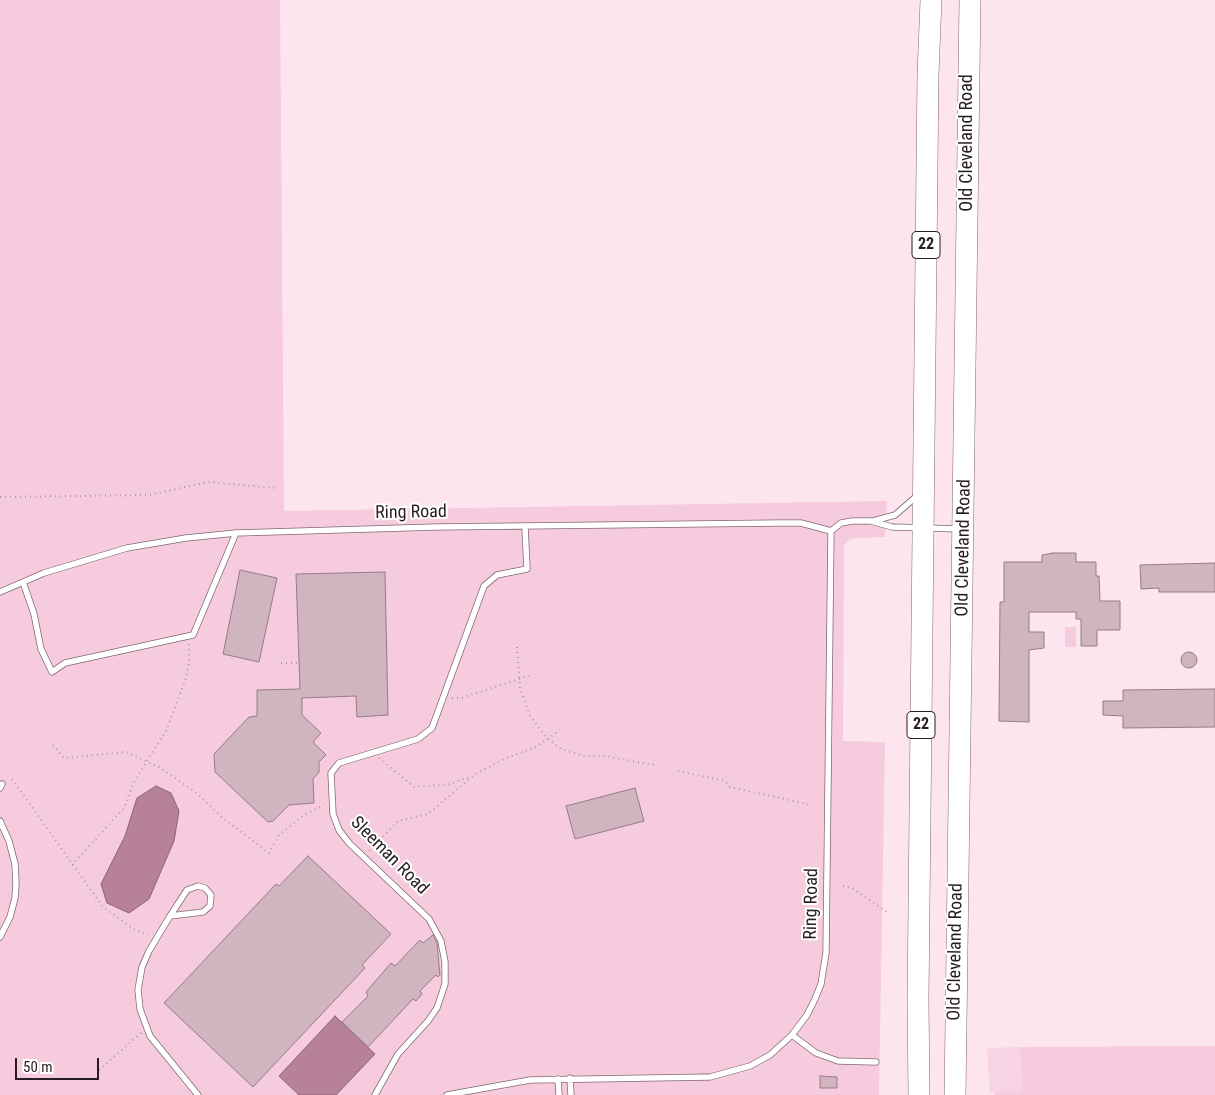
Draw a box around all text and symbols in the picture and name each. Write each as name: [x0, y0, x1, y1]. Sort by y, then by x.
street label: Old Cleveland Road: [956, 74, 978, 212]
road number: 22: [912, 232, 940, 258]
street label: Old Cleveland Road: [952, 479, 976, 617]
street label: Ring Road: [375, 502, 447, 524]
road number: 22: [907, 712, 935, 738]
street label: Sleeman Road: [345, 812, 433, 900]
street label: Ring Road: [801, 868, 823, 940]
street label: Old Cleveland Road: [944, 883, 968, 1021]
scale bar: [18, 1048, 101, 1080]
text: 50 m: [23, 1058, 53, 1076]

